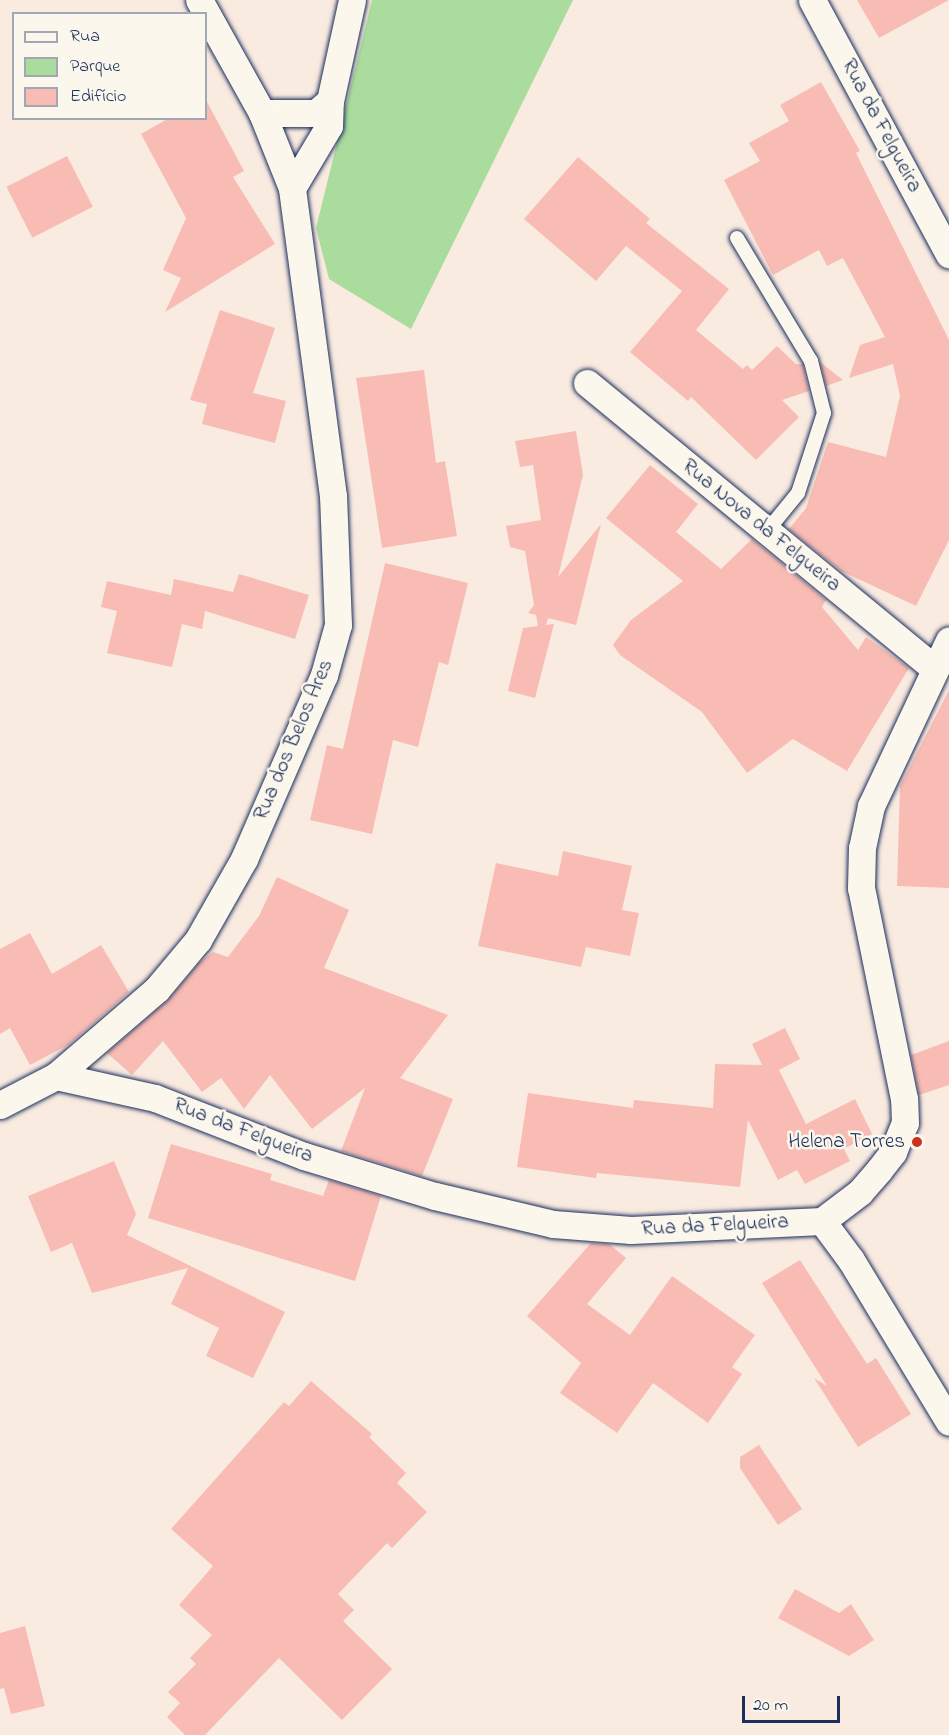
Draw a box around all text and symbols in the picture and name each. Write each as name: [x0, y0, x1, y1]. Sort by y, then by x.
legend: [12, 12, 207, 120]
text: Rua: [70, 24, 100, 50]
text: Parque: [70, 54, 120, 80]
street label: Rua da Felgueira: [835, 55, 927, 197]
text: Edifício: [70, 84, 126, 110]
street label: Rua Nova da Felgueira: [676, 454, 846, 598]
street label: Rua dos Belos Ares: [249, 656, 339, 824]
street label: Rua da Felgueira: [170, 1093, 316, 1169]
place label: Helena Torres: [788, 1129, 905, 1155]
marker: Helena Torres: [910, 1135, 924, 1149]
street label: Rua da Felgueira: [641, 1210, 789, 1242]
scale bar: [745, 1684, 842, 1722]
text: 20 m: [753, 1693, 788, 1719]

